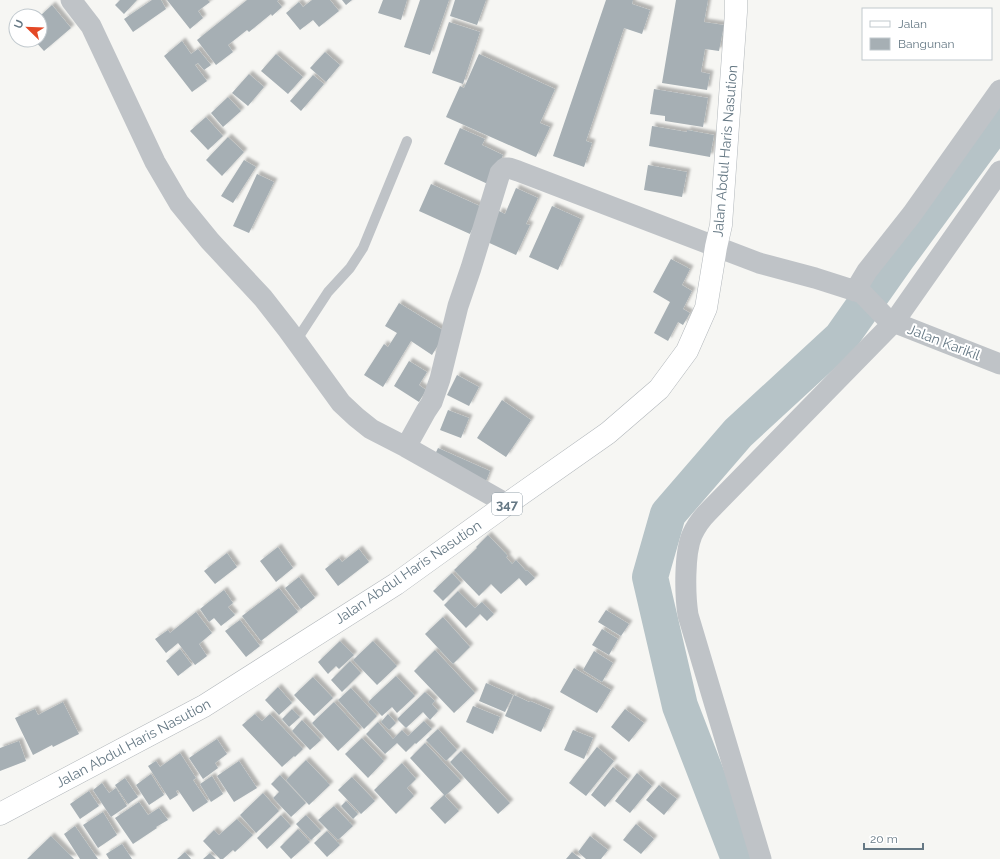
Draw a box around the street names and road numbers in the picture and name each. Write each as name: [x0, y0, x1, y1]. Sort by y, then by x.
street label: Jalan Abdul Haris Nasution: [709, 64, 741, 238]
street label: Jalan Karikil: [906, 321, 983, 363]
road number: 347: [492, 493, 522, 515]
street label: Jalan Abdul Haris Nasution: [332, 517, 484, 627]
street label: Jalan Abdul Haris Nasution: [53, 695, 213, 791]

